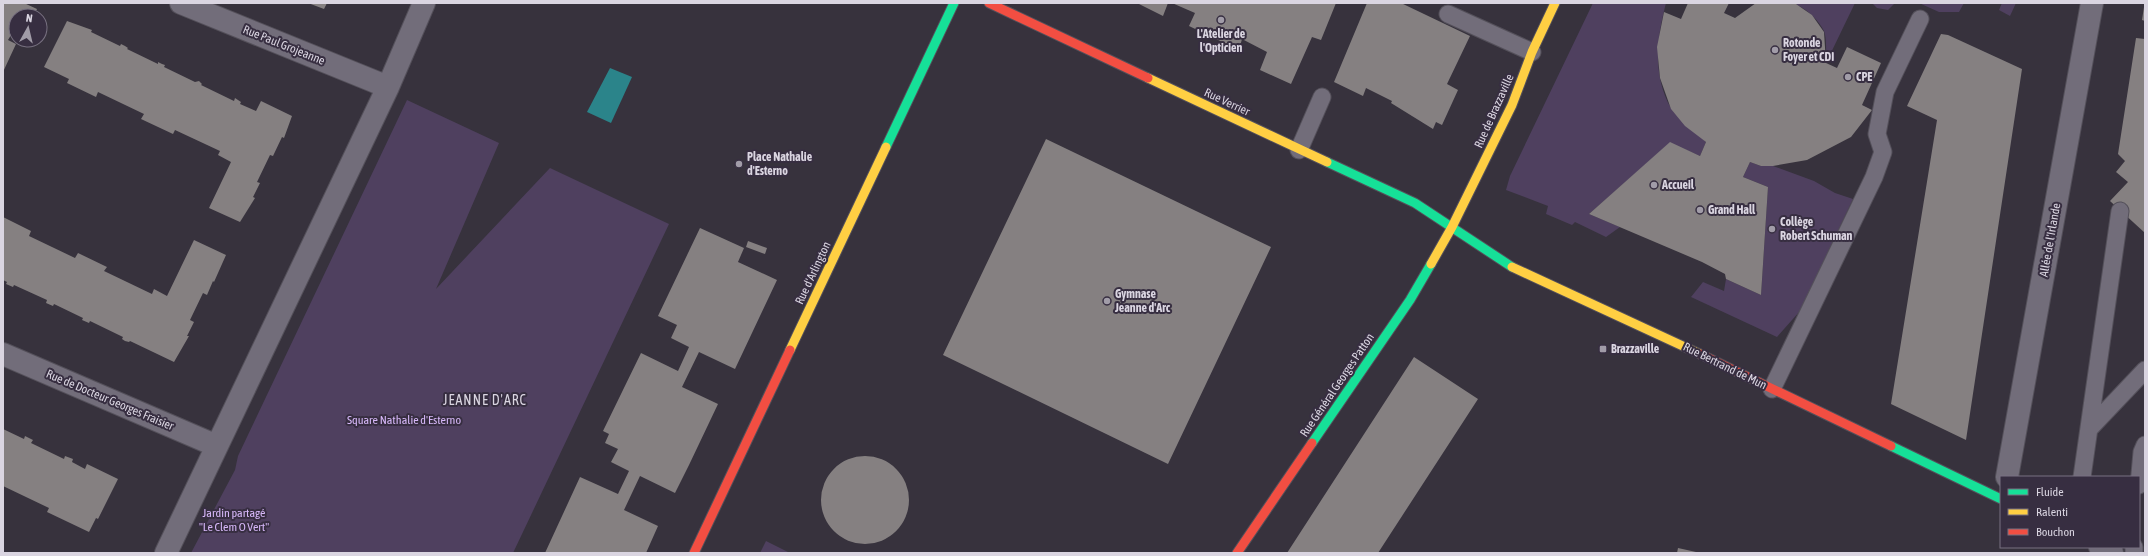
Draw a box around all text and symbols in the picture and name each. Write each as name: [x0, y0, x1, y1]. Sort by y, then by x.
north arrow: [8, 8, 48, 48]
text: N: [25, 12, 33, 24]
marker: L'Atelier de l'Opticien: [1216, 15, 1226, 25]
street label: Rue Paul Grojeanne: [241, 22, 327, 68]
place label: L'Atelier de l'Opticien: [1197, 27, 1246, 55]
place label: Rotonde Foyer et CDI: [1783, 36, 1834, 64]
marker: Rotonde Foyer et CDI: [1770, 45, 1780, 55]
place label: CPE: [1856, 70, 1872, 84]
street label: Rue de Brazzaville: [1471, 72, 1517, 150]
marker: CPE: [1843, 72, 1853, 82]
street label: Rue Verrier: [1202, 85, 1252, 119]
place label: Place Nathalie d'Esterno: [747, 150, 813, 178]
marker: Place Nathalie d'Esterno: [734, 159, 744, 169]
place label: Accueil: [1661, 178, 1695, 192]
marker: Accueil: [1649, 180, 1659, 190]
street label: Allée de l'Irlande: [2037, 202, 2063, 278]
place label: Grand Hall: [1708, 203, 1756, 217]
marker: Grand Hall: [1695, 205, 1705, 215]
place label: Collège Robert Schuman: [1780, 215, 1853, 243]
marker: Collège Robert Schuman: [1767, 224, 1777, 234]
street label: Rue d'Arlington: [792, 239, 834, 307]
place label: Gymnase Jeanne d'Arc: [1114, 287, 1171, 315]
marker: Gymnase Jeanne d'Arc: [1102, 296, 1112, 306]
street label: Rue Général Georges Patton: [1297, 331, 1377, 439]
street label: Rue Bertrand de Mun: [1681, 340, 1769, 392]
place label: Brazzaville: [1611, 342, 1660, 356]
marker: Brazzaville: [1598, 344, 1608, 354]
street label: Rue de Docteur Georges Fraisier: [44, 367, 176, 433]
district label: JEANNE D'ARC: [443, 392, 527, 408]
park label: Square Nathalie d'Esterno: [347, 413, 461, 427]
legend: [2000, 476, 2140, 548]
text: Fluide: [2036, 485, 2064, 499]
text: Ralenti: [2036, 505, 2068, 519]
park label: Jardin partagé "Le Clem O Vert": [199, 506, 269, 534]
text: Bouchon: [2036, 525, 2075, 539]

